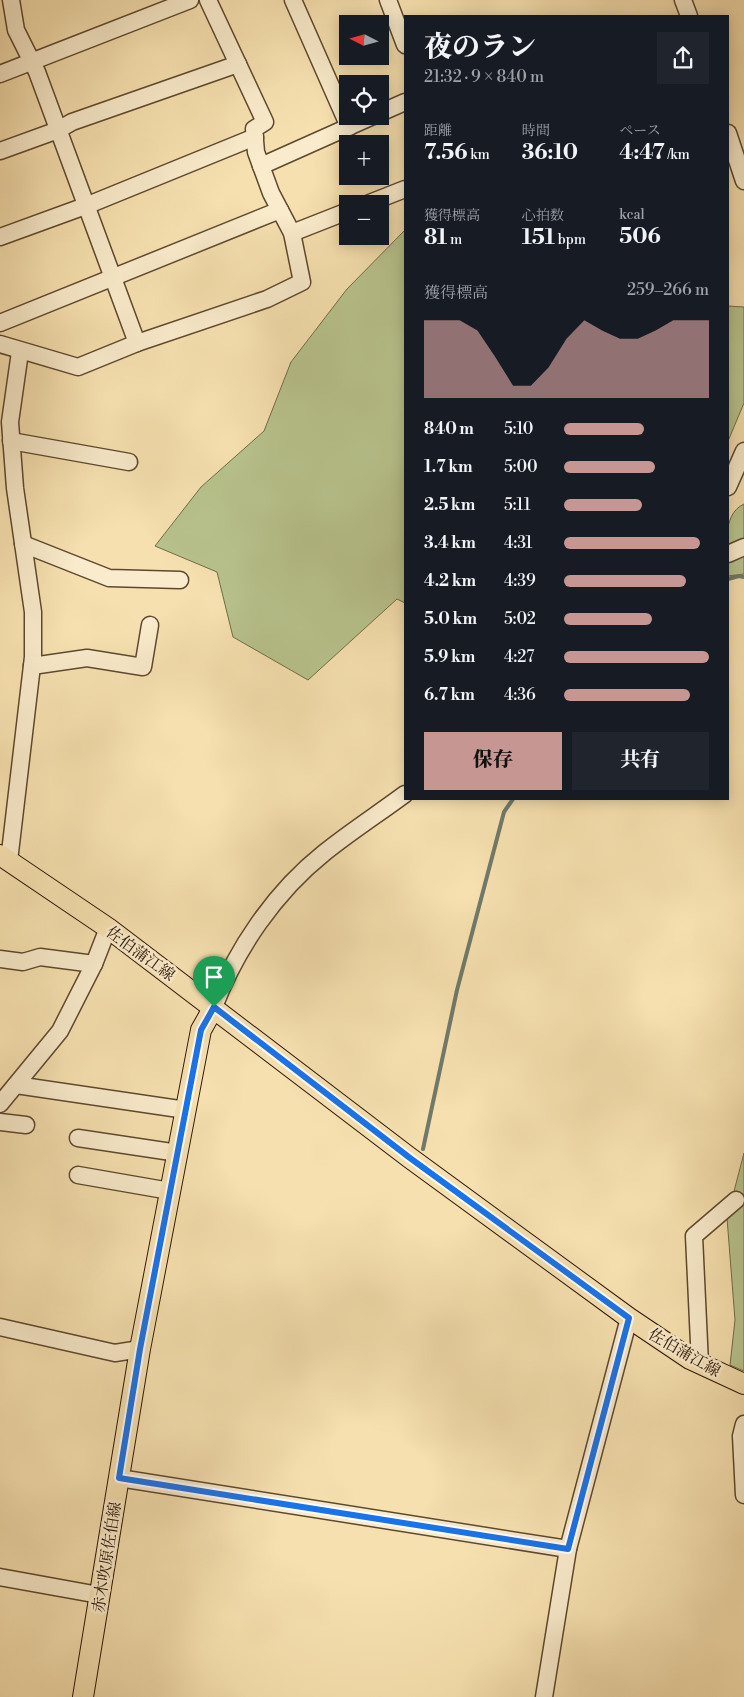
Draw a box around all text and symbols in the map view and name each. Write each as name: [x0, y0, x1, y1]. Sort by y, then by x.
north arrow: [339, 15, 389, 65]
map controls: [339, 15, 389, 245]
text: 夜のラン: [424, 30, 536, 65]
button: share: [657, 32, 709, 84]
text: 21:32 · 9 × 840 m: [424, 67, 544, 87]
button: locate: [339, 75, 389, 125]
text: 距離: [424, 122, 452, 140]
text: 時間: [522, 122, 550, 140]
text: ペース: [619, 122, 661, 140]
button: +: [339, 135, 389, 185]
text: 7.56: [424, 140, 467, 166]
text: 36:10: [522, 140, 578, 166]
text: 4:47: [619, 140, 665, 166]
text: km: [467, 146, 490, 164]
text: /km: [665, 146, 690, 164]
button: −: [339, 195, 389, 245]
text: kcal: [619, 206, 645, 224]
text: 獲得標高: [424, 207, 480, 225]
text: 心拍数: [522, 207, 564, 225]
text: 506: [619, 224, 661, 250]
text: 81: [424, 225, 447, 251]
text: 151: [522, 225, 555, 251]
text: m: [447, 231, 462, 249]
text: bpm: [555, 231, 586, 249]
text: 259–266 m: [627, 280, 709, 300]
text: 獲得標高: [424, 283, 488, 303]
text: 840 m: [424, 419, 474, 439]
text: 5:10: [504, 419, 533, 439]
text: 1.7 km: [424, 457, 473, 477]
text: 5:00: [504, 457, 538, 477]
text: 2.5 km: [424, 495, 475, 515]
text: 5:11: [504, 495, 531, 515]
text: 3.4 km: [424, 533, 476, 553]
text: 4:31: [504, 533, 532, 553]
text: 4.2 km: [424, 571, 476, 591]
text: 4:39: [504, 571, 536, 591]
text: 5.0 km: [424, 609, 477, 629]
text: 5:02: [504, 609, 536, 629]
text: 5.9 km: [424, 647, 475, 667]
text: 4:27: [504, 647, 534, 667]
text: 6.7 km: [424, 685, 475, 705]
text: 4:36: [504, 685, 536, 705]
button: 保存: [424, 732, 562, 790]
button: 共有: [572, 732, 709, 790]
street label: 佐伯蒲江線: [102, 922, 179, 985]
pin: [193, 956, 235, 1007]
icon: arrive: [200, 963, 228, 991]
street label: 佐伯蒲江線: [645, 1324, 724, 1382]
street label: 赤木吹原佐伯線: [88, 1500, 126, 1614]

